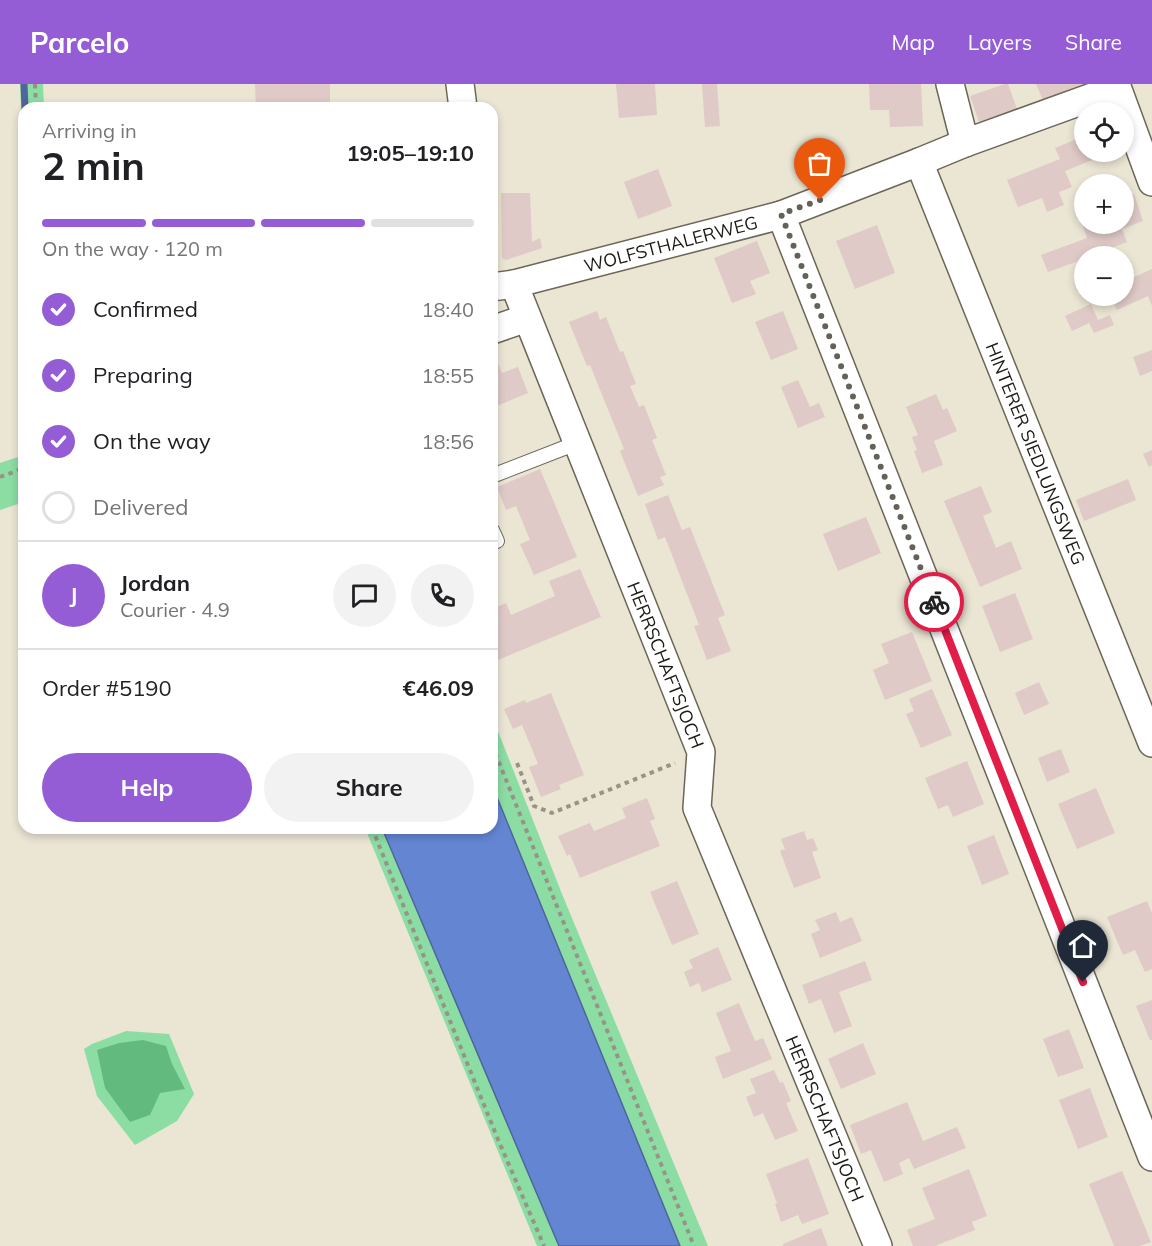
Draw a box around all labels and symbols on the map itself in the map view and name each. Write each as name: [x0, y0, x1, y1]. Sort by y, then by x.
pin: [794, 138, 845, 200]
street label: WOLFSTHALERWEG: [581, 210, 760, 277]
street label: HINTERER SIEDLUNGSWEG: [981, 339, 1091, 568]
courier: [904, 572, 964, 632]
street label: HERRSCHAFTSJOCH: [623, 578, 710, 751]
pin: [1057, 920, 1108, 982]
street label: HERRSCHAFTSJOCH: [781, 1032, 870, 1205]

